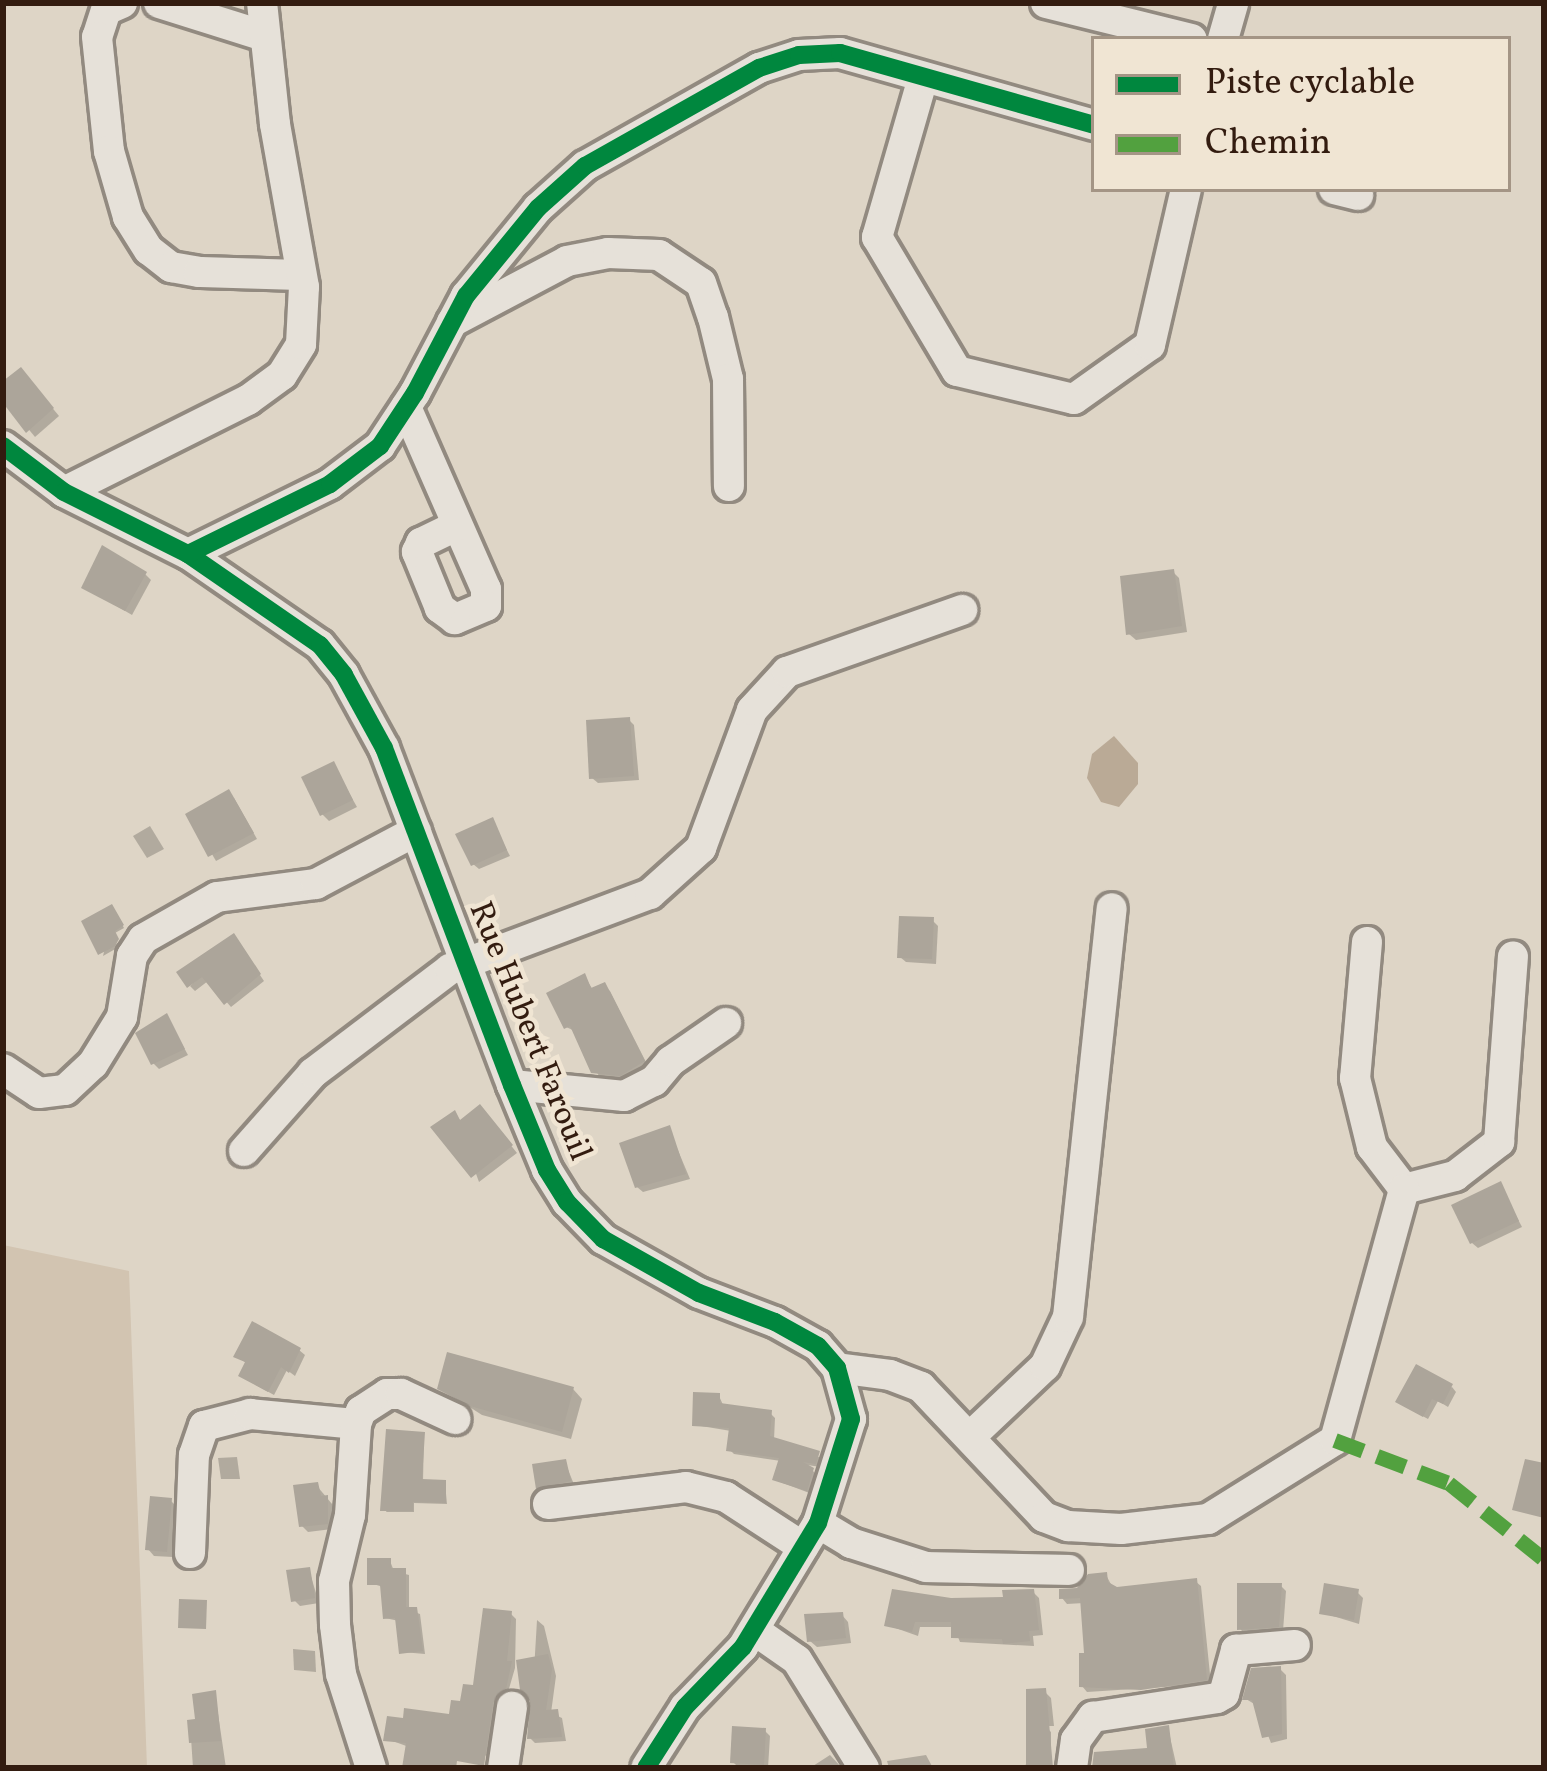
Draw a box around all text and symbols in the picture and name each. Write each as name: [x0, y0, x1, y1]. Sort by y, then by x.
legend: [1091, 36, 1511, 192]
text: Piste cyclable: [1205, 59, 1415, 109]
text: Chemin: [1205, 119, 1331, 169]
street label: Rue Hubert Farouil: [458, 897, 598, 1167]

